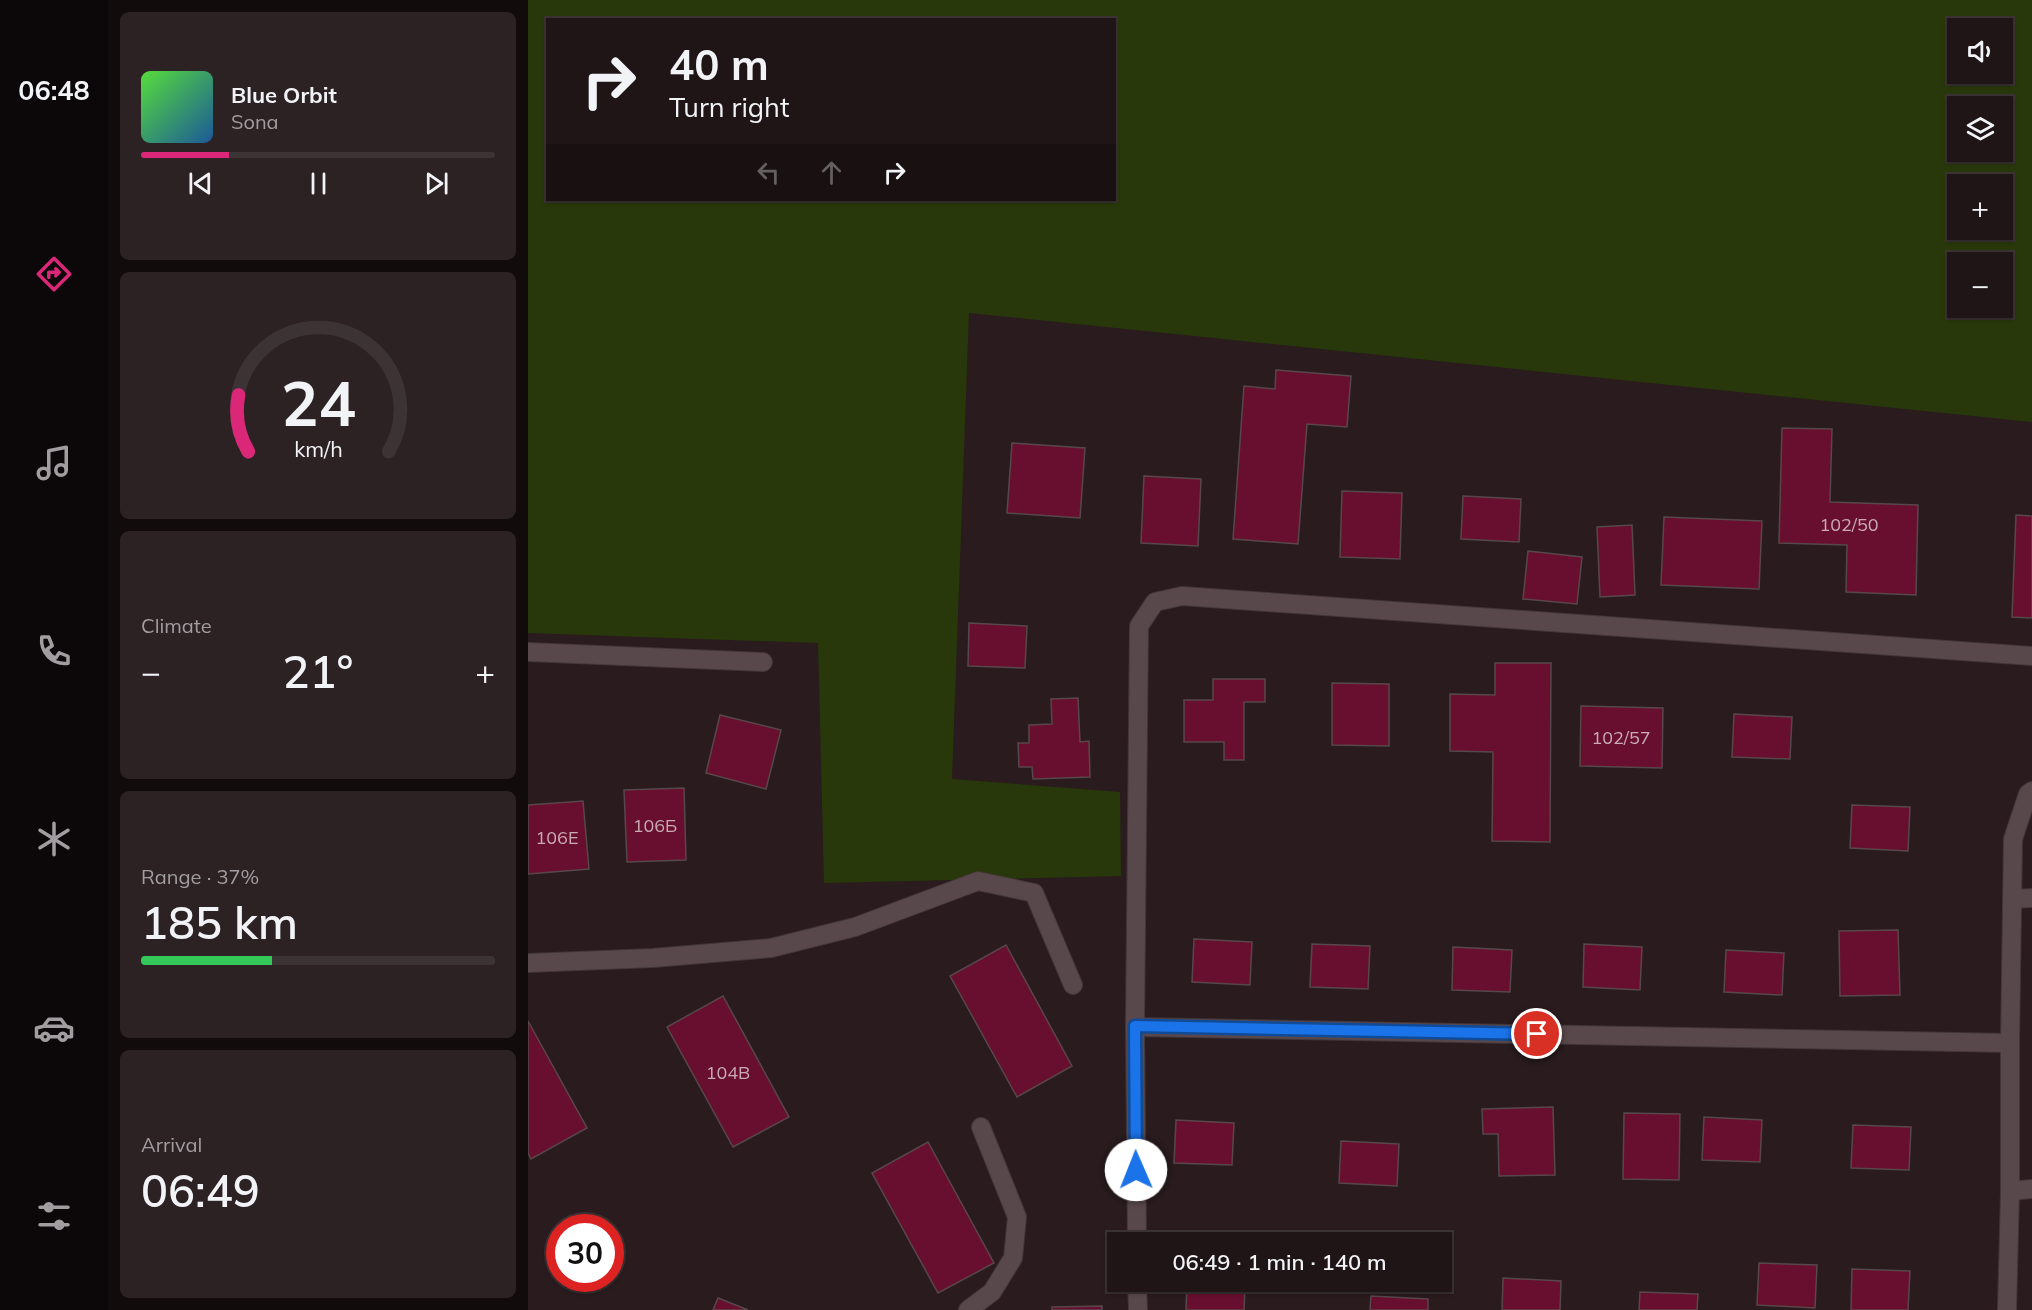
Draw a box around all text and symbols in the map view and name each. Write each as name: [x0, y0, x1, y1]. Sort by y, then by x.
map controls: [1947, 18, 2013, 318]
button: sound: [1947, 18, 2013, 84]
text: 40 m: [669, 38, 769, 91]
icon: right: [570, 42, 648, 120]
text: 06:48: [18, 73, 90, 107]
text: Blue Orbit: [231, 81, 337, 109]
text: Turn right: [669, 90, 789, 124]
button: layers: [1947, 96, 2013, 162]
text: Sona: [231, 109, 279, 134]
icon: left: [752, 156, 785, 189]
icon: ahead: [815, 156, 848, 189]
icon: right: [878, 156, 911, 189]
icon: previous: [184, 167, 217, 200]
icon: pause: [302, 167, 335, 200]
icon: next: [420, 167, 453, 200]
button: +: [1947, 174, 2013, 240]
button: −: [1947, 252, 2013, 318]
icon: directions: [33, 253, 75, 295]
text: 24: [281, 364, 355, 443]
text: km/h: [294, 436, 342, 463]
icon: music: [33, 442, 75, 484]
house number: 102/50: [1819, 513, 1879, 536]
text: Climate: [141, 613, 212, 638]
icon: phone: [33, 630, 75, 672]
text: 21°: [283, 643, 353, 699]
text: −: [141, 651, 161, 692]
text: +: [475, 651, 495, 692]
house number: 102/57: [1591, 726, 1651, 749]
house number: 106Б: [633, 814, 677, 837]
icon: climate: [33, 818, 75, 860]
house number: 106Е: [536, 826, 578, 849]
text: Range · 37%: [141, 864, 259, 889]
text: 185 km: [141, 894, 298, 950]
icon: car: [33, 1007, 75, 1049]
pin: [1511, 1008, 1562, 1059]
icon: arrive: [1520, 1017, 1553, 1050]
house number: 104В: [706, 1061, 750, 1084]
text: Arrival: [141, 1132, 202, 1157]
position arrow: [1104, 1138, 1168, 1202]
text: 06:49: [141, 1162, 260, 1218]
icon: filters: [33, 1195, 75, 1237]
speed limit sign: 30: [546, 1214, 624, 1292]
text: 06:49 · 1 min · 140 m: [1172, 1248, 1387, 1276]

